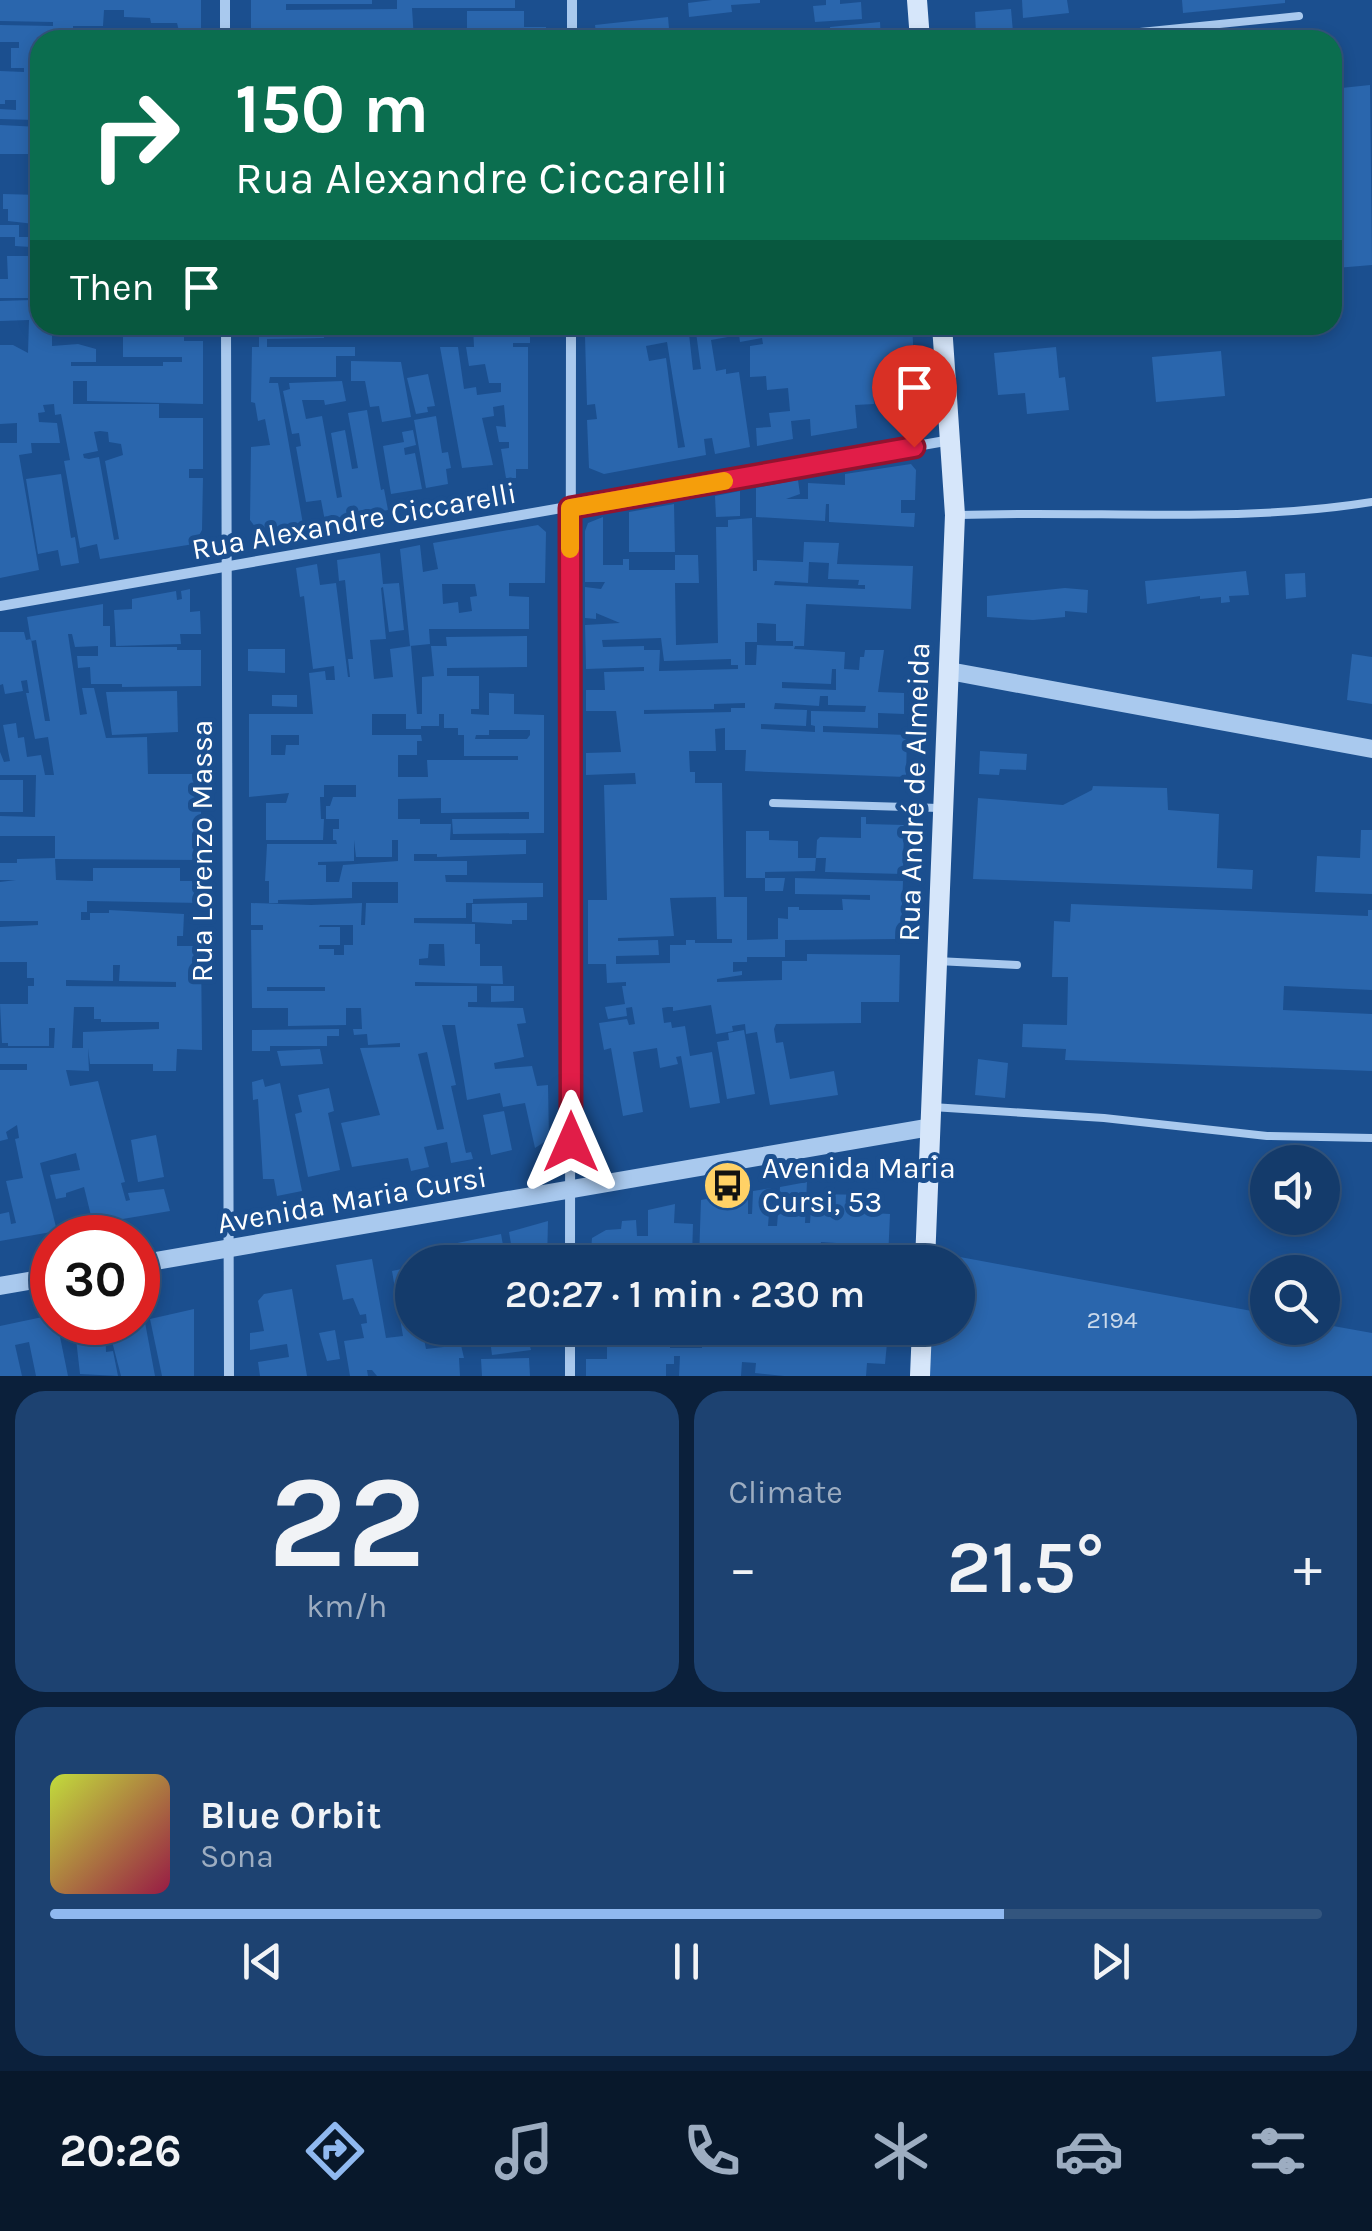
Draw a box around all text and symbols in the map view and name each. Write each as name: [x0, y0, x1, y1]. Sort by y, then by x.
text: 150 m: [235, 68, 429, 150]
icon: right: [70, 70, 200, 200]
text: Rua Alexandre Ciccarelli: [235, 152, 729, 204]
icon: arrive: [174, 260, 229, 315]
text: Then: [70, 265, 154, 310]
pin: [872, 345, 957, 448]
icon: arrive: [887, 360, 942, 415]
street label: Rua Alexandre Ciccarelli: [189, 475, 519, 567]
street label: Rua André de Almeida: [891, 642, 937, 942]
street label: Rua Lorenzo Massa: [184, 720, 220, 982]
position arrow: [519, 1090, 623, 1194]
map controls: [1250, 1145, 1340, 1345]
button: sound: [1250, 1145, 1340, 1235]
place label: Avenida Maria Cursi, 53: [762, 1150, 956, 1220]
street label: Avenida Maria Cursi: [214, 1159, 490, 1241]
bus stop icon: Avenida Maria Cursi, 53: [701, 1159, 753, 1211]
speed limit sign: 30: [30, 1215, 160, 1345]
button: search: [1250, 1255, 1340, 1345]
text: 20:27 · 1 min · 230 m: [505, 1272, 865, 1317]
house number: 2194: [1086, 1305, 1138, 1334]
text: 22: [268, 1447, 425, 1599]
text: Climate: [729, 1474, 843, 1511]
text: 21.5°: [946, 1523, 1104, 1611]
text: −: [729, 1536, 757, 1600]
text: +: [1293, 1536, 1322, 1600]
text: km/h: [306, 1588, 387, 1625]
text: Blue Orbit: [200, 1793, 381, 1838]
text: Sona: [200, 1838, 274, 1875]
icon: previous: [235, 1934, 290, 1989]
icon: pause: [659, 1934, 714, 1989]
icon: next: [1083, 1934, 1138, 1989]
icon: directions: [300, 2116, 370, 2186]
icon: music: [489, 2116, 559, 2186]
icon: phone: [677, 2116, 747, 2186]
icon: climate: [866, 2116, 936, 2186]
icon: car: [1054, 2116, 1124, 2186]
icon: filters: [1243, 2116, 1313, 2186]
text: 20:26: [59, 2125, 182, 2177]

